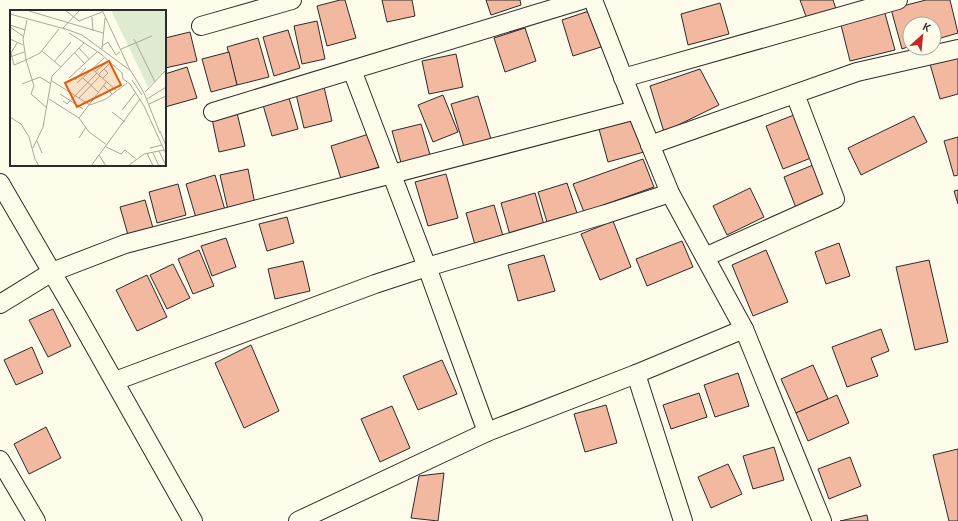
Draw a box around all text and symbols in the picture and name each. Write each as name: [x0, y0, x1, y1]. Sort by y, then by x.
inset map: [10, 10, 166, 166]
north arrow: [902, 16, 942, 56]
text: K: [920, 19, 933, 35]

